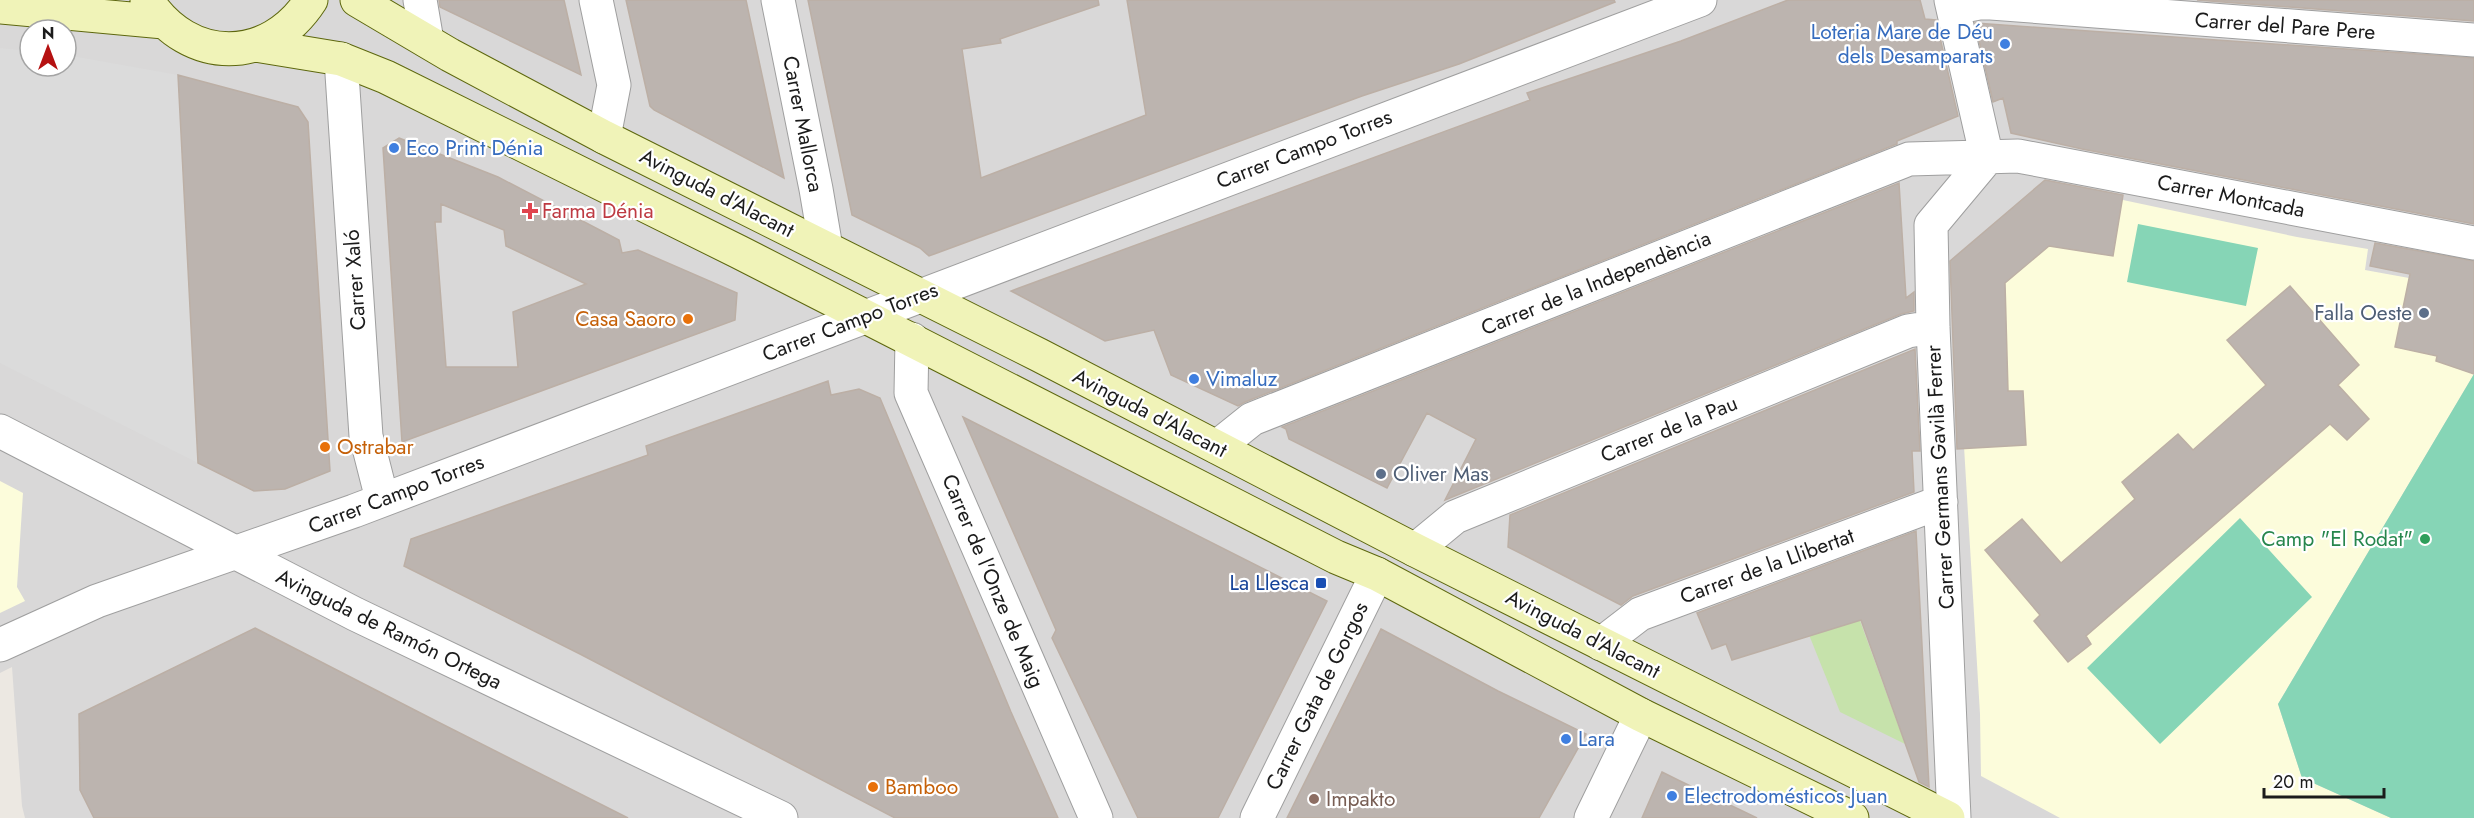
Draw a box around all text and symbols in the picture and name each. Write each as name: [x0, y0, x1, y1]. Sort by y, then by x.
street label: Carrer del Pare Pere: [2194, 5, 2377, 47]
place label: Loteria Mare de Déu dels Desamparats: [1811, 17, 1993, 71]
north arrow: [18, 18, 78, 78]
text: N: [42, 22, 54, 45]
marker: Loteria Mare de Déu dels Desamparats: [1998, 37, 2012, 51]
street label: Carrer Mallorca: [775, 53, 831, 195]
street label: Carrer Campo Torres: [1212, 102, 1396, 196]
place label: Eco Print Dénia: [406, 133, 543, 163]
marker: Eco Print Dénia: [387, 141, 401, 155]
street label: Avinguda d'Alacant: [635, 141, 799, 245]
street label: Carrer Montcada: [2155, 167, 2307, 225]
place label: Farma Dénia: [542, 196, 654, 226]
marker: Farma Dénia: [523, 204, 537, 218]
street label: Carrer de la Independència: [1477, 223, 1715, 343]
street label: Carrer Xaló: [337, 229, 373, 331]
street label: Carrer Campo Torres: [758, 275, 942, 369]
place label: Falla Oeste: [2314, 298, 2412, 328]
place label: Casa Saoro: [575, 304, 676, 334]
marker: Falla Oeste: [2417, 306, 2431, 320]
marker: Casa Saoro: [681, 312, 695, 326]
street label: Carrer Germans Gavilà Ferrer: [1918, 343, 1962, 610]
street label: Avinguda d'Alacant: [1068, 361, 1232, 465]
place label: Vimaluz: [1206, 364, 1278, 394]
marker: Vimaluz: [1187, 372, 1201, 386]
street label: Carrer de la Pau: [1596, 388, 1742, 470]
place label: Ostrabar: [337, 432, 414, 462]
marker: Ostrabar: [318, 440, 332, 454]
street label: Carrer Campo Torres: [304, 447, 488, 541]
place label: Oliver Mas: [1393, 459, 1489, 489]
marker: Oliver Mas: [1374, 467, 1388, 481]
street label: Carrer de l'Onze de Maig: [934, 469, 1052, 693]
street label: Carrer de la Llibertat: [1676, 521, 1858, 611]
place label: Camp "El Rodat": [2261, 524, 2413, 554]
marker: Camp "El Rodat": [2418, 532, 2432, 546]
street label: Avinguda de Ramón Ortega: [271, 561, 507, 697]
place label: La Llesca: [1229, 568, 1309, 598]
marker: La Llesca: [1314, 576, 1328, 590]
street label: Avinguda d'Alacant: [1501, 582, 1665, 686]
street label: Carrer Gata de Gorgos: [1258, 597, 1376, 795]
place label: Lara: [1578, 724, 1615, 754]
marker: Lara: [1559, 732, 1573, 746]
scale bar: [2264, 761, 2384, 799]
text: 20 m: [2273, 769, 2313, 795]
place label: Bamboo: [885, 772, 958, 802]
marker: Bamboo: [866, 780, 880, 794]
place label: Electrodomésticos Juan: [1684, 781, 1888, 811]
place label: Impakto: [1326, 784, 1395, 814]
marker: Electrodomésticos Juan: [1665, 789, 1679, 803]
marker: Impakto: [1307, 792, 1321, 806]

